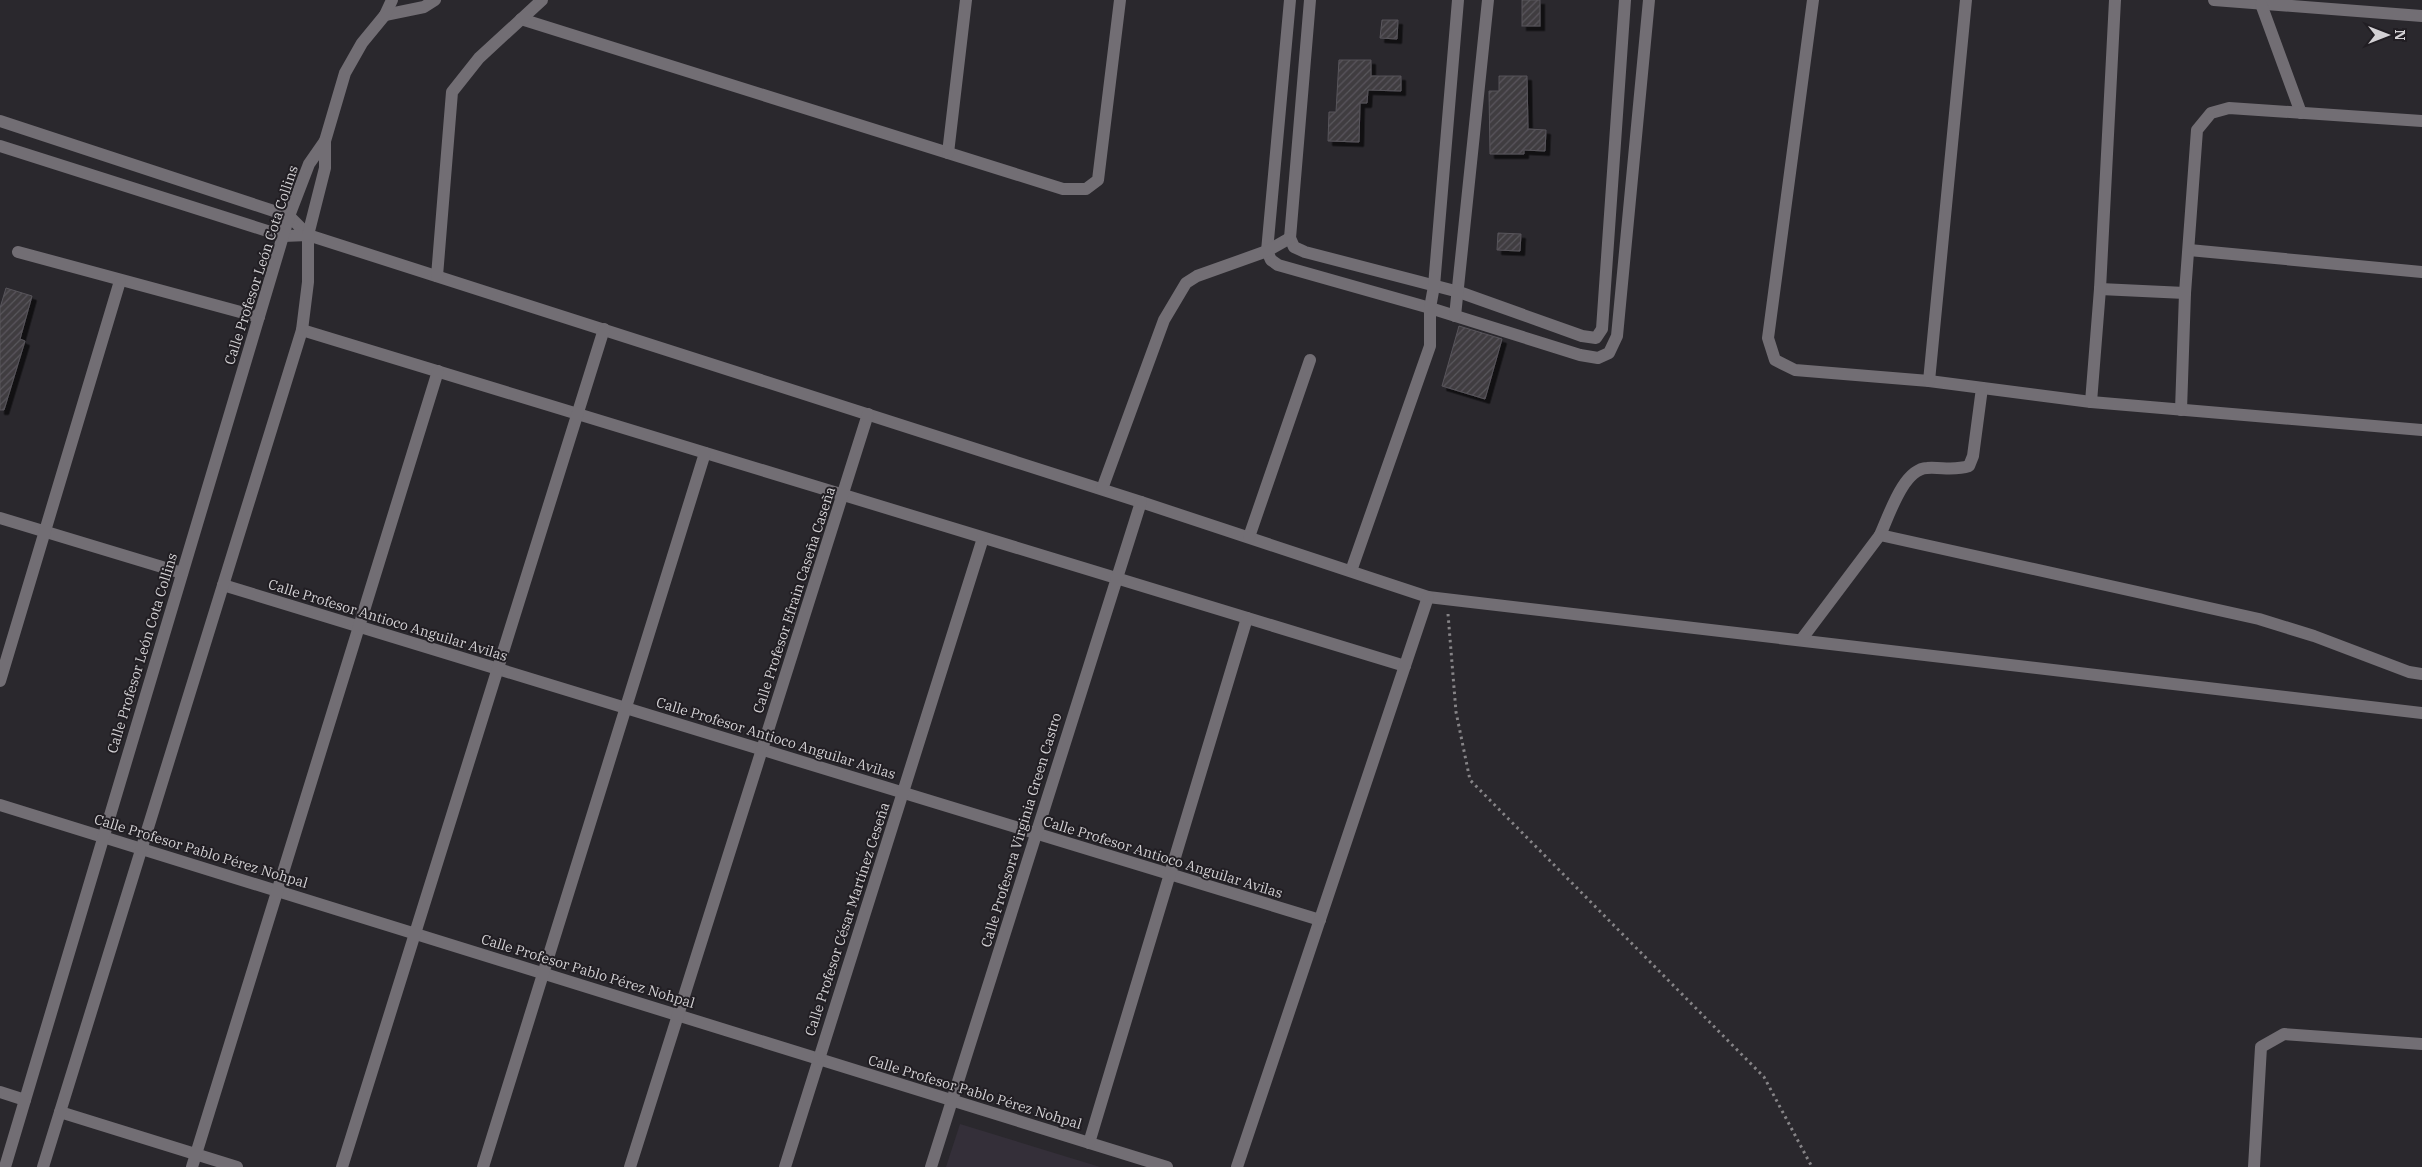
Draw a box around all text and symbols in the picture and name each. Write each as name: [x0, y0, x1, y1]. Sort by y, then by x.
north arrow: [2362, 10, 2412, 60]
text: N: [2391, 29, 2409, 41]
street label: Calle Profesor León Cota Collins: [220, 163, 302, 367]
street label: Calle Profesor Efrain Caseña Caseña: [749, 484, 839, 716]
street label: Calle Profesor León Cota Collins: [103, 550, 181, 755]
street label: Calle Profesor Antioco Anguilar Avilas: [266, 575, 510, 665]
street label: Calle Profesor Antioco Anguilar Avilas: [654, 693, 898, 783]
street label: Calle Profesora Virginia Green Castro: [977, 711, 1065, 949]
street label: Calle Profesor César Martínez Ceseña: [801, 799, 893, 1038]
street label: Calle Profesor Pablo Pérez Nohpal: [92, 810, 310, 892]
street label: Calle Profesor Antioco Anguilar Avilas: [1041, 812, 1285, 902]
street label: Calle Profesor Pablo Pérez Nohpal: [479, 930, 697, 1012]
street label: Calle Profesor Pablo Pérez Nohpal: [866, 1051, 1084, 1133]

